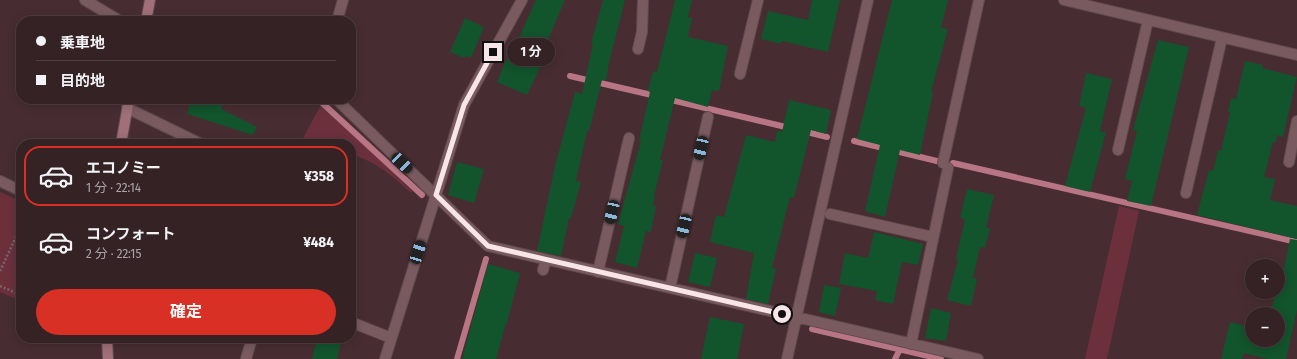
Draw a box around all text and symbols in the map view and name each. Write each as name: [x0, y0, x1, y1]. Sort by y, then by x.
text: 乗車地: [60, 34, 105, 52]
callout: 1 分: [507, 38, 555, 66]
route end: [484, 43, 502, 61]
text: 1 分: [520, 44, 542, 59]
text: 目的地: [60, 72, 105, 90]
car: [692, 135, 710, 161]
car: [389, 150, 415, 176]
icon: car: [38, 158, 74, 194]
text: エコノミー: [86, 159, 161, 177]
text: ¥358: [304, 167, 334, 185]
text: 1 分 · 22:14: [86, 180, 141, 195]
car: [603, 199, 621, 225]
car: [675, 213, 693, 239]
icon: car: [38, 224, 74, 260]
text: コンフォート: [86, 225, 176, 243]
text: ¥484: [303, 233, 334, 251]
car: [409, 239, 427, 265]
text: 2 分 · 22:15: [86, 246, 141, 261]
map controls: [1245, 259, 1285, 347]
button: +: [1245, 259, 1285, 299]
button: 確定: [36, 289, 336, 335]
route start: [773, 305, 791, 323]
button: −: [1245, 307, 1285, 347]

